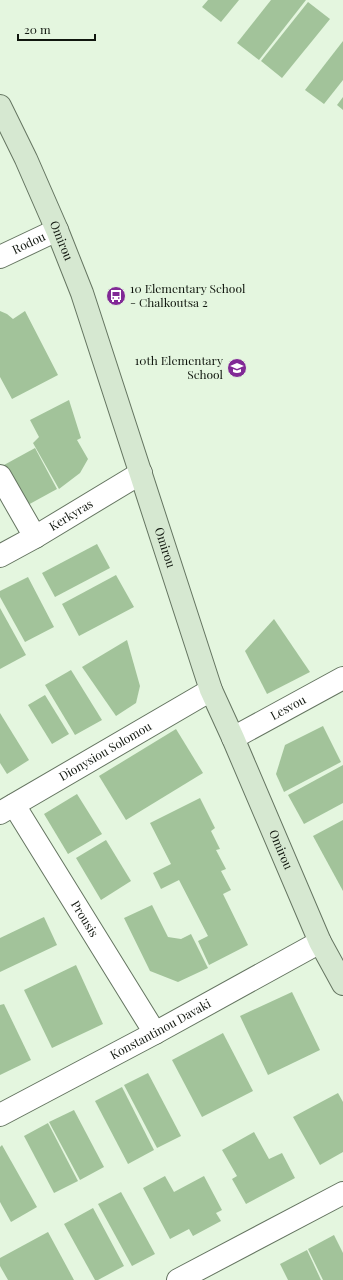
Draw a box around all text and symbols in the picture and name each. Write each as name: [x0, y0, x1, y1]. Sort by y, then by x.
scale bar: [18, 16, 95, 42]
text: 20 m: [24, 21, 51, 37]
street label: Omirou: [47, 218, 77, 263]
street label: Rodou: [9, 228, 48, 257]
place label: 10 Elementary School - Chalkoutsa 2: [130, 280, 246, 310]
bus stop icon: 10 Elementary School - Chalkoutsa 2: [105, 285, 127, 307]
place label: 10th Elementary School: [135, 352, 224, 382]
school or university icon: 10th Elementary School: [226, 357, 248, 379]
street label: Kerkyras: [46, 495, 95, 534]
street label: Omirou: [152, 525, 180, 570]
street label: Lesvou: [267, 691, 308, 723]
street label: Dionysiou Solomou: [56, 717, 154, 784]
street label: Omirou: [266, 827, 297, 872]
street label: Prousis: [68, 897, 103, 940]
street label: Konstantinou Davaki: [107, 995, 214, 1062]

